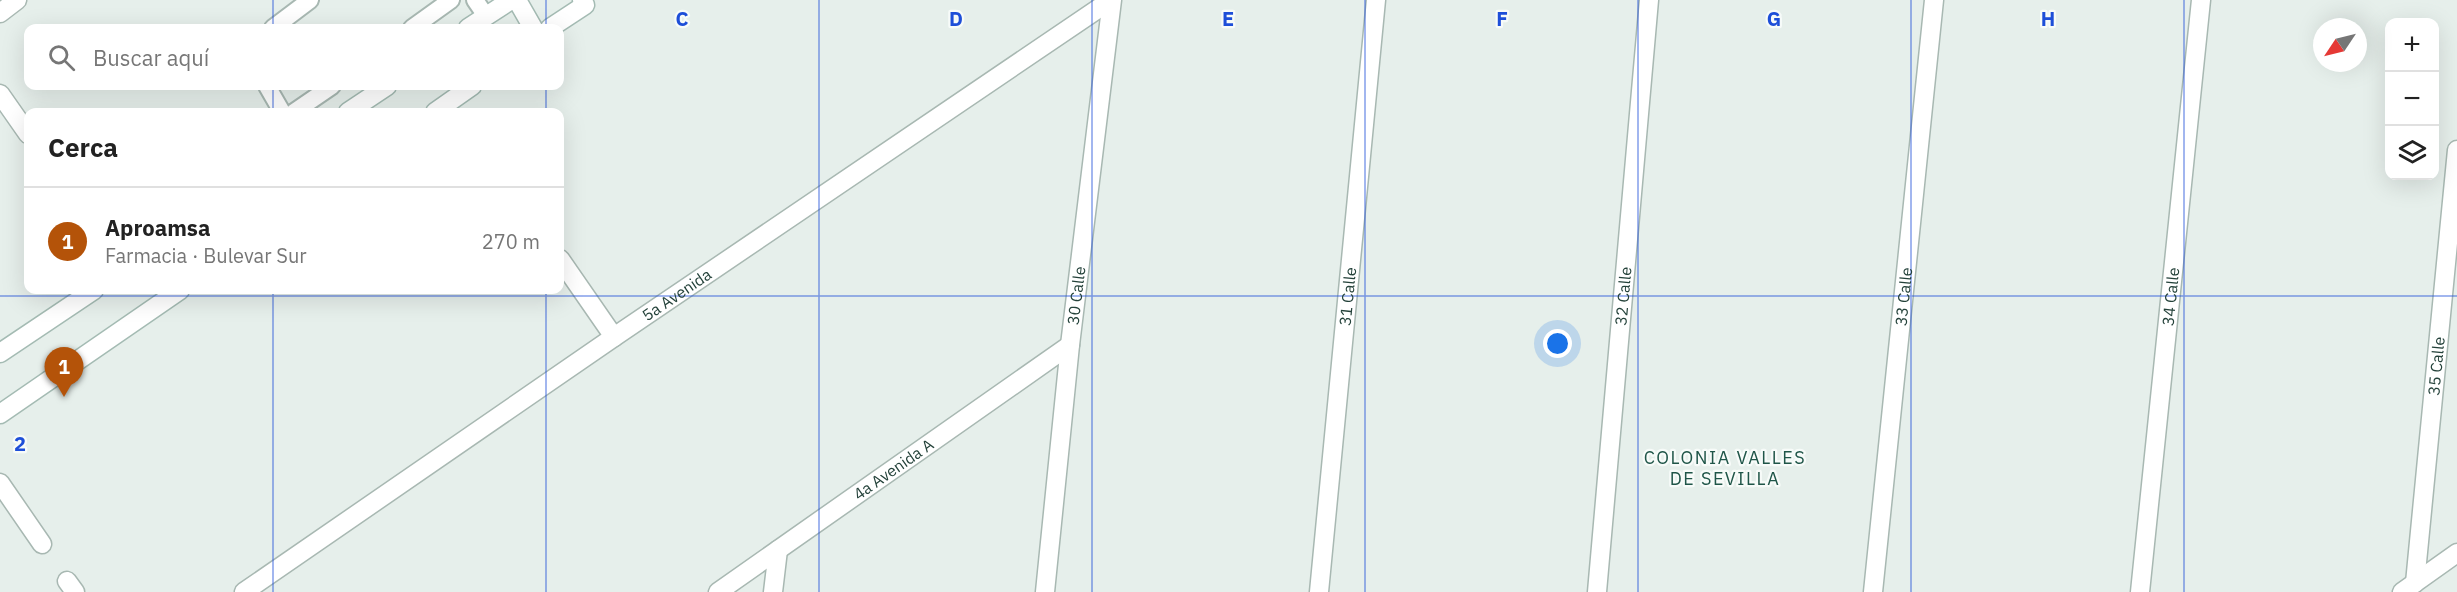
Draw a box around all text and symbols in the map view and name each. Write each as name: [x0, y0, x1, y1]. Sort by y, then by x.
text: C: [675, 5, 689, 32]
text: D: [949, 5, 963, 32]
text: E: [1222, 5, 1234, 32]
text: F: [1496, 5, 1508, 32]
text: G: [1767, 5, 1781, 32]
text: H: [2041, 5, 2055, 32]
north arrow: [2313, 18, 2367, 72]
map controls: [2385, 18, 2439, 180]
button: +: [2385, 18, 2439, 72]
search box: [24, 24, 564, 90]
icon: search: [45, 41, 78, 74]
text: Buscar aquí: [93, 43, 209, 72]
button: −: [2385, 72, 2439, 126]
button: layers: [2385, 126, 2439, 180]
text: Cerca: [48, 130, 118, 164]
text: Aproamsa: [105, 213, 210, 242]
text: 1: [62, 228, 74, 255]
text: 270 m: [482, 228, 540, 255]
text: Farmacia · Bulevar Sur: [105, 242, 307, 269]
street label: 5a Avenida: [638, 264, 715, 325]
street label: 30 Calle: [1063, 265, 1090, 326]
street label: 31 Calle: [1335, 266, 1360, 327]
street label: 32 Calle: [1610, 266, 1636, 326]
street label: 33 Calle: [1890, 266, 1916, 327]
street label: 34 Calle: [2157, 266, 2183, 327]
your location: [1543, 329, 1572, 358]
street label: 35 Calle: [2423, 336, 2449, 396]
pin: 1: [44, 348, 84, 397]
text: 2: [14, 430, 26, 457]
street label: 4a Avenida A: [849, 434, 937, 504]
district label: COLONIA VALLES DE SEVILLA: [1644, 446, 1806, 490]

